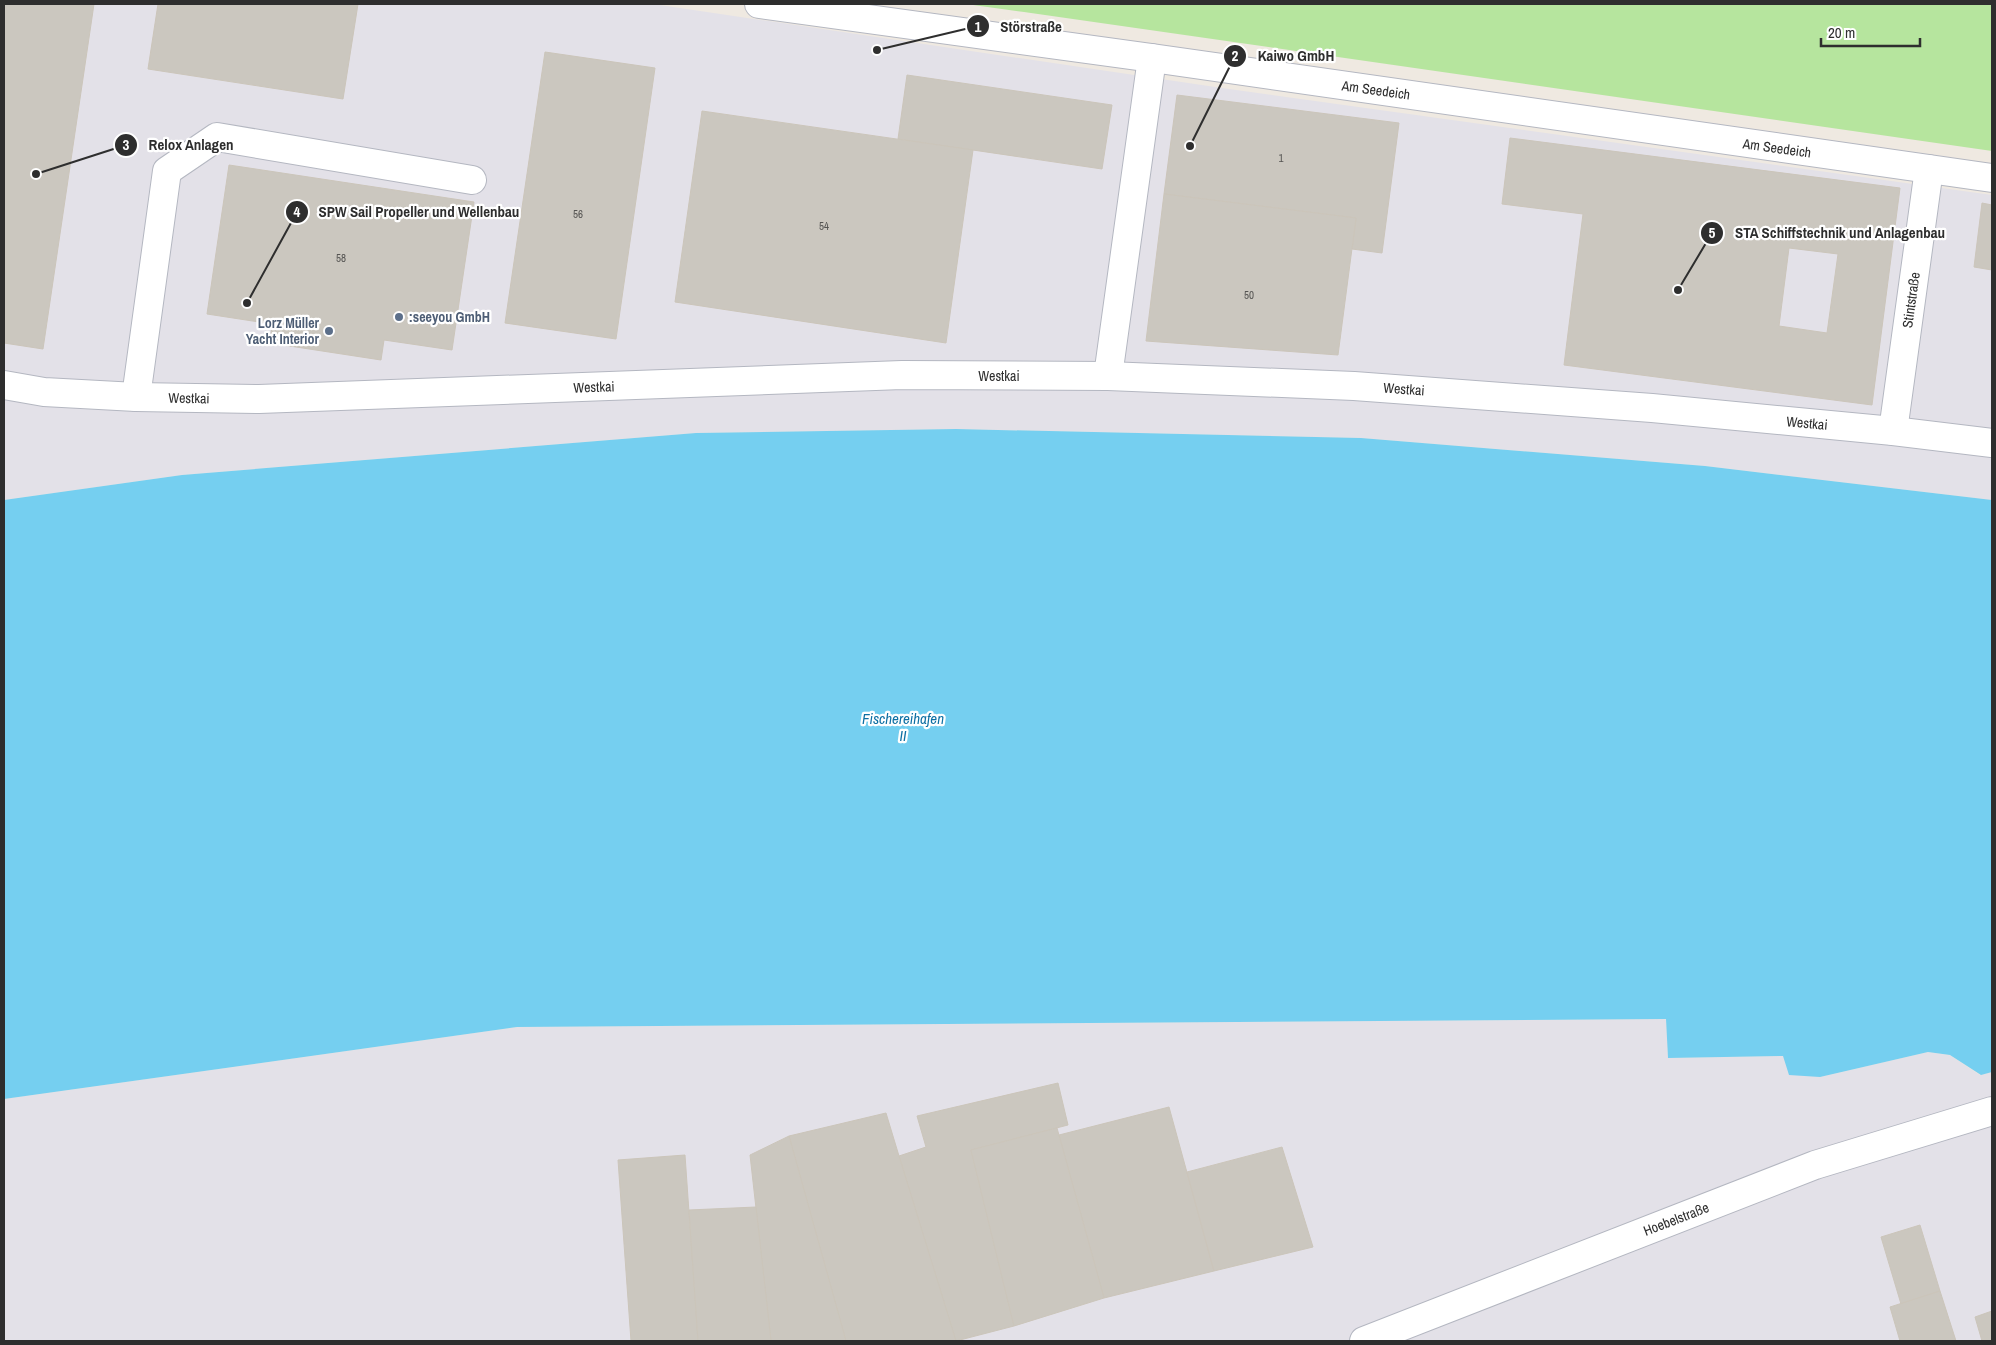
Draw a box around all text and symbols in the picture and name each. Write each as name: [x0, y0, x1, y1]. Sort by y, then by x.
callout: Störstraße: [965, 11, 1072, 41]
scale bar: [1821, 15, 1920, 47]
text: 1: [975, 16, 982, 37]
text: Störstraße: [1000, 16, 1062, 37]
text: 20 m: [1828, 22, 1855, 43]
callout: Kaiwo GmbH: [1223, 41, 1344, 71]
text: 2: [1232, 45, 1239, 66]
text: Kaiwo GmbH: [1258, 45, 1334, 66]
street label: Am Seedeich: [1340, 76, 1411, 104]
callout: Relox Anlagen: [113, 130, 243, 160]
text: 3: [123, 134, 130, 155]
text: Relox Anlagen: [149, 134, 234, 155]
street label: Am Seedeich: [1741, 134, 1812, 162]
house number: 1: [1278, 151, 1284, 165]
callout: SPW Sail Propeller und Wellenbau: [284, 197, 530, 227]
text: 4: [294, 201, 301, 222]
text: SPW Sail Propeller und Wellenbau: [319, 201, 519, 222]
house number: 56: [573, 207, 583, 221]
callout: STA Schiffstechnik und Anlagenbau: [1699, 218, 1955, 248]
house number: 54: [819, 219, 829, 233]
text: 5: [1709, 222, 1716, 243]
text: STA Schiffstechnik und Anlagenbau: [1735, 222, 1945, 243]
house number: 58: [336, 251, 346, 265]
street label: Stintstraße: [1898, 271, 1924, 329]
house number: 50: [1244, 288, 1254, 302]
place label: :seeyou GmbH: [409, 308, 490, 326]
marker: :seeyou GmbH: [393, 311, 405, 323]
place label: Lorz Müller Yacht Interior: [246, 314, 320, 348]
marker: Lorz Müller Yacht Interior: [323, 325, 335, 337]
street label: Westkai: [978, 367, 1020, 385]
street label: Westkai: [573, 377, 615, 397]
street label: Westkai: [1383, 379, 1425, 399]
street label: Westkai: [168, 389, 210, 407]
street label: Westkai: [1786, 412, 1828, 434]
water label: Fischereihafen II: [862, 708, 944, 746]
street label: Hoebelstraße: [1641, 1198, 1711, 1240]

